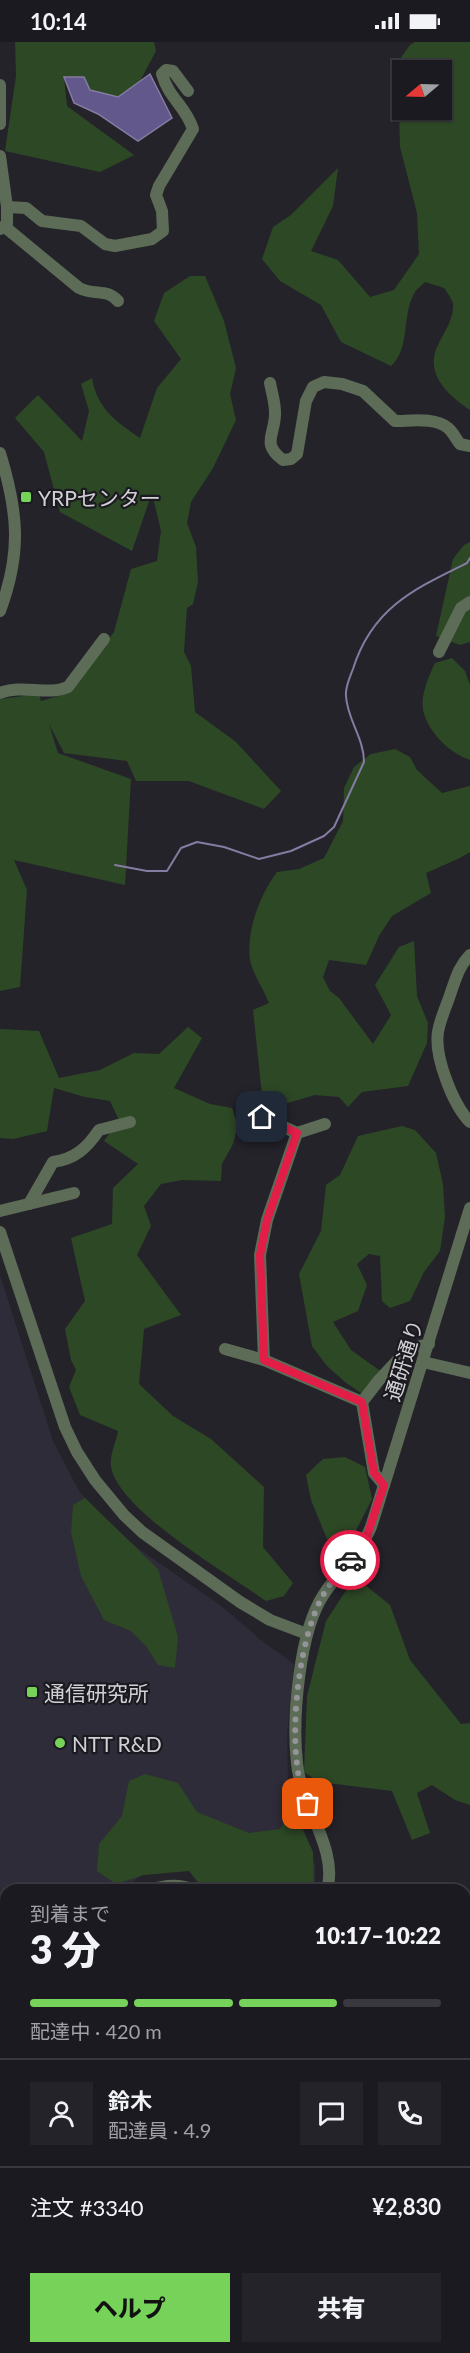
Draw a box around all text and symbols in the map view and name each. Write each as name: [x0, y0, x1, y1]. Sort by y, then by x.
text: 10:14: [30, 8, 87, 35]
north arrow: [392, 60, 452, 120]
map controls: [392, 60, 452, 120]
place label: YRPセンター: [38, 485, 161, 510]
marker: YRPセンター: [19, 490, 33, 504]
pin: [236, 1091, 287, 1142]
icon: home: [245, 1100, 278, 1133]
street label: 通研通り: [379, 1316, 427, 1404]
courier: [320, 1530, 380, 1590]
icon: car: [334, 1544, 367, 1577]
place label: 通信研究所: [44, 1680, 149, 1705]
marker: 通信研究所: [25, 1685, 39, 1699]
place label: NTT R&D: [72, 1731, 162, 1756]
marker: NTT R&D: [53, 1736, 67, 1750]
pin: [282, 1778, 333, 1829]
icon: bag: [291, 1787, 324, 1820]
text: 到着まで: [30, 1901, 110, 1925]
text: 10:17–10:22: [315, 1922, 441, 1949]
text: 3 分: [30, 1926, 101, 1972]
text: 配達中 · 420 m: [30, 2019, 162, 2043]
button: person: [30, 2082, 93, 2145]
button: chat: [300, 2082, 363, 2145]
button: phone: [378, 2082, 441, 2145]
text: 鈴木: [108, 2087, 152, 2114]
text: 配達員 · 4.9: [108, 2118, 211, 2142]
text: ¥2,830: [372, 2193, 441, 2220]
text: 注文 #3340: [30, 2194, 143, 2221]
button: ヘルプ: [30, 2273, 230, 2342]
button: 共有: [242, 2273, 441, 2342]

